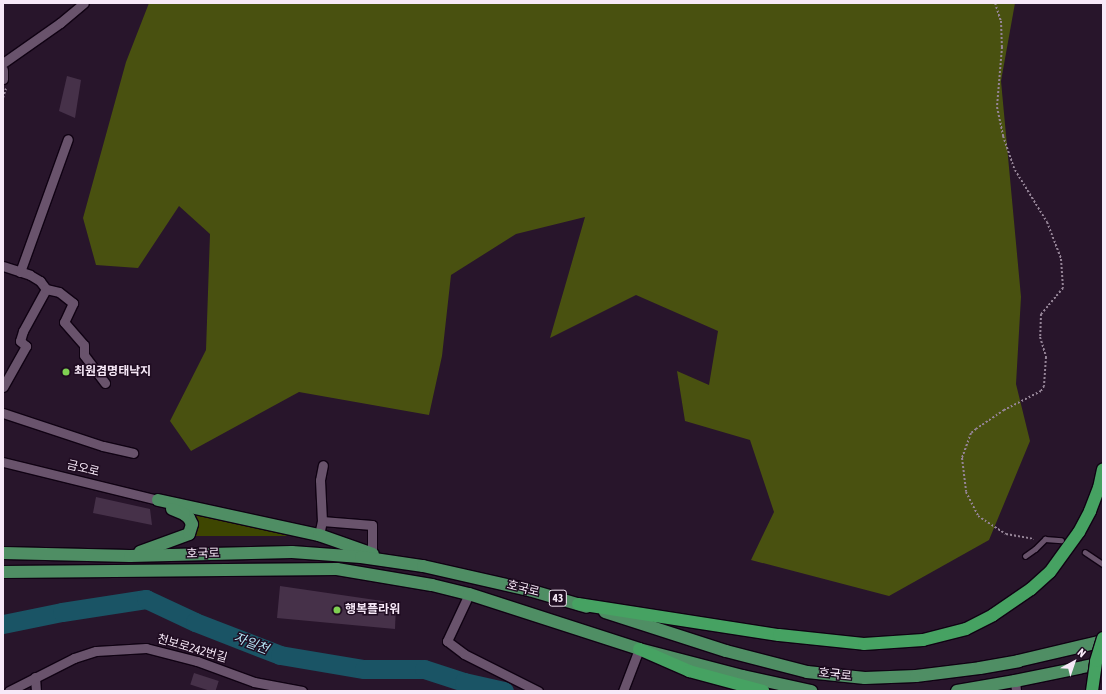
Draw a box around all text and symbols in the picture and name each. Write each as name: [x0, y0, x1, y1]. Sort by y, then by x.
place label: 최원겸명태낙지: [74, 365, 151, 379]
marker: 최원겸명태낙지: [61, 367, 71, 377]
street label: 금오로: [65, 458, 101, 480]
street label: 호국로: [186, 547, 220, 561]
street label: 호국로: [505, 578, 541, 600]
road number: 43: [548, 589, 568, 607]
place label: 행복플라워: [345, 603, 400, 617]
marker: 행복플라워: [332, 605, 342, 615]
water label: 자일천: [231, 630, 271, 658]
street label: 천보로242번길: [155, 632, 229, 666]
north arrow: [1054, 642, 1094, 682]
text: N: [1075, 646, 1088, 659]
street label: 호국로: [818, 666, 852, 684]

